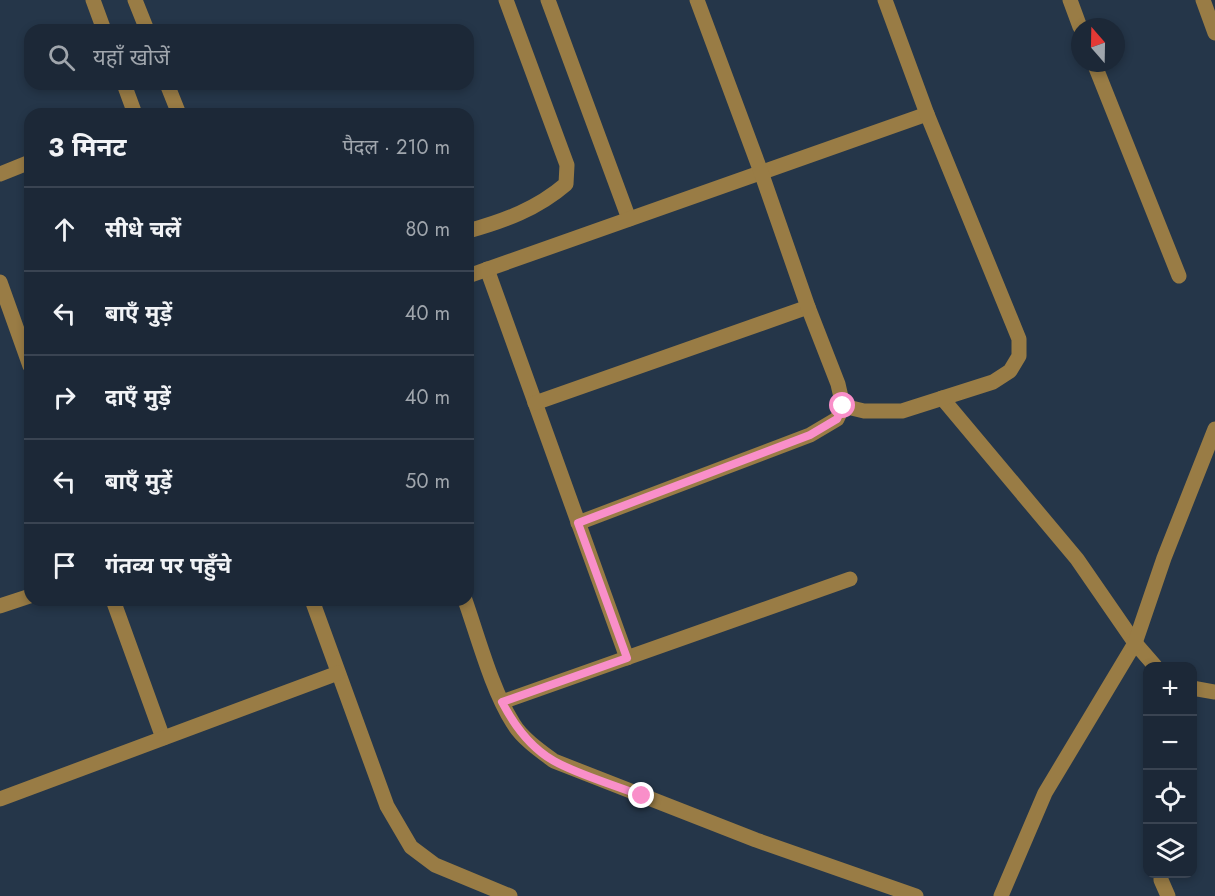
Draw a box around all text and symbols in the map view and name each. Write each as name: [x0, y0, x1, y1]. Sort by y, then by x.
north arrow: [1071, 18, 1125, 72]
search box: [24, 24, 474, 90]
icon: search: [45, 41, 78, 74]
text: यहाँ खोजें: [93, 41, 170, 73]
text: 3 मिनट: [48, 128, 127, 166]
text: पैदल · 210 m: [342, 133, 450, 162]
icon: ahead: [48, 213, 81, 246]
text: सीधे चलें: [105, 213, 181, 245]
text: 80 m: [405, 215, 450, 244]
icon: left: [48, 297, 81, 330]
text: बाएँ मुड़ें: [105, 297, 172, 329]
text: 40 m: [405, 299, 450, 328]
icon: right: [48, 381, 81, 414]
text: दाएँ मुड़ें: [105, 381, 171, 413]
text: 40 m: [405, 383, 450, 412]
route start: [829, 392, 855, 418]
icon: left: [48, 465, 81, 498]
text: बाएँ मुड़ें: [105, 465, 172, 497]
text: 50 m: [405, 467, 450, 496]
icon: arrive: [48, 549, 81, 582]
text: गंतव्य पर पहुँचे: [105, 549, 231, 581]
map controls: [1143, 662, 1197, 878]
button: +: [1143, 662, 1197, 716]
button: −: [1143, 716, 1197, 770]
button: locate: [1143, 770, 1197, 824]
route end: [628, 782, 654, 808]
button: layers: [1143, 824, 1197, 878]

